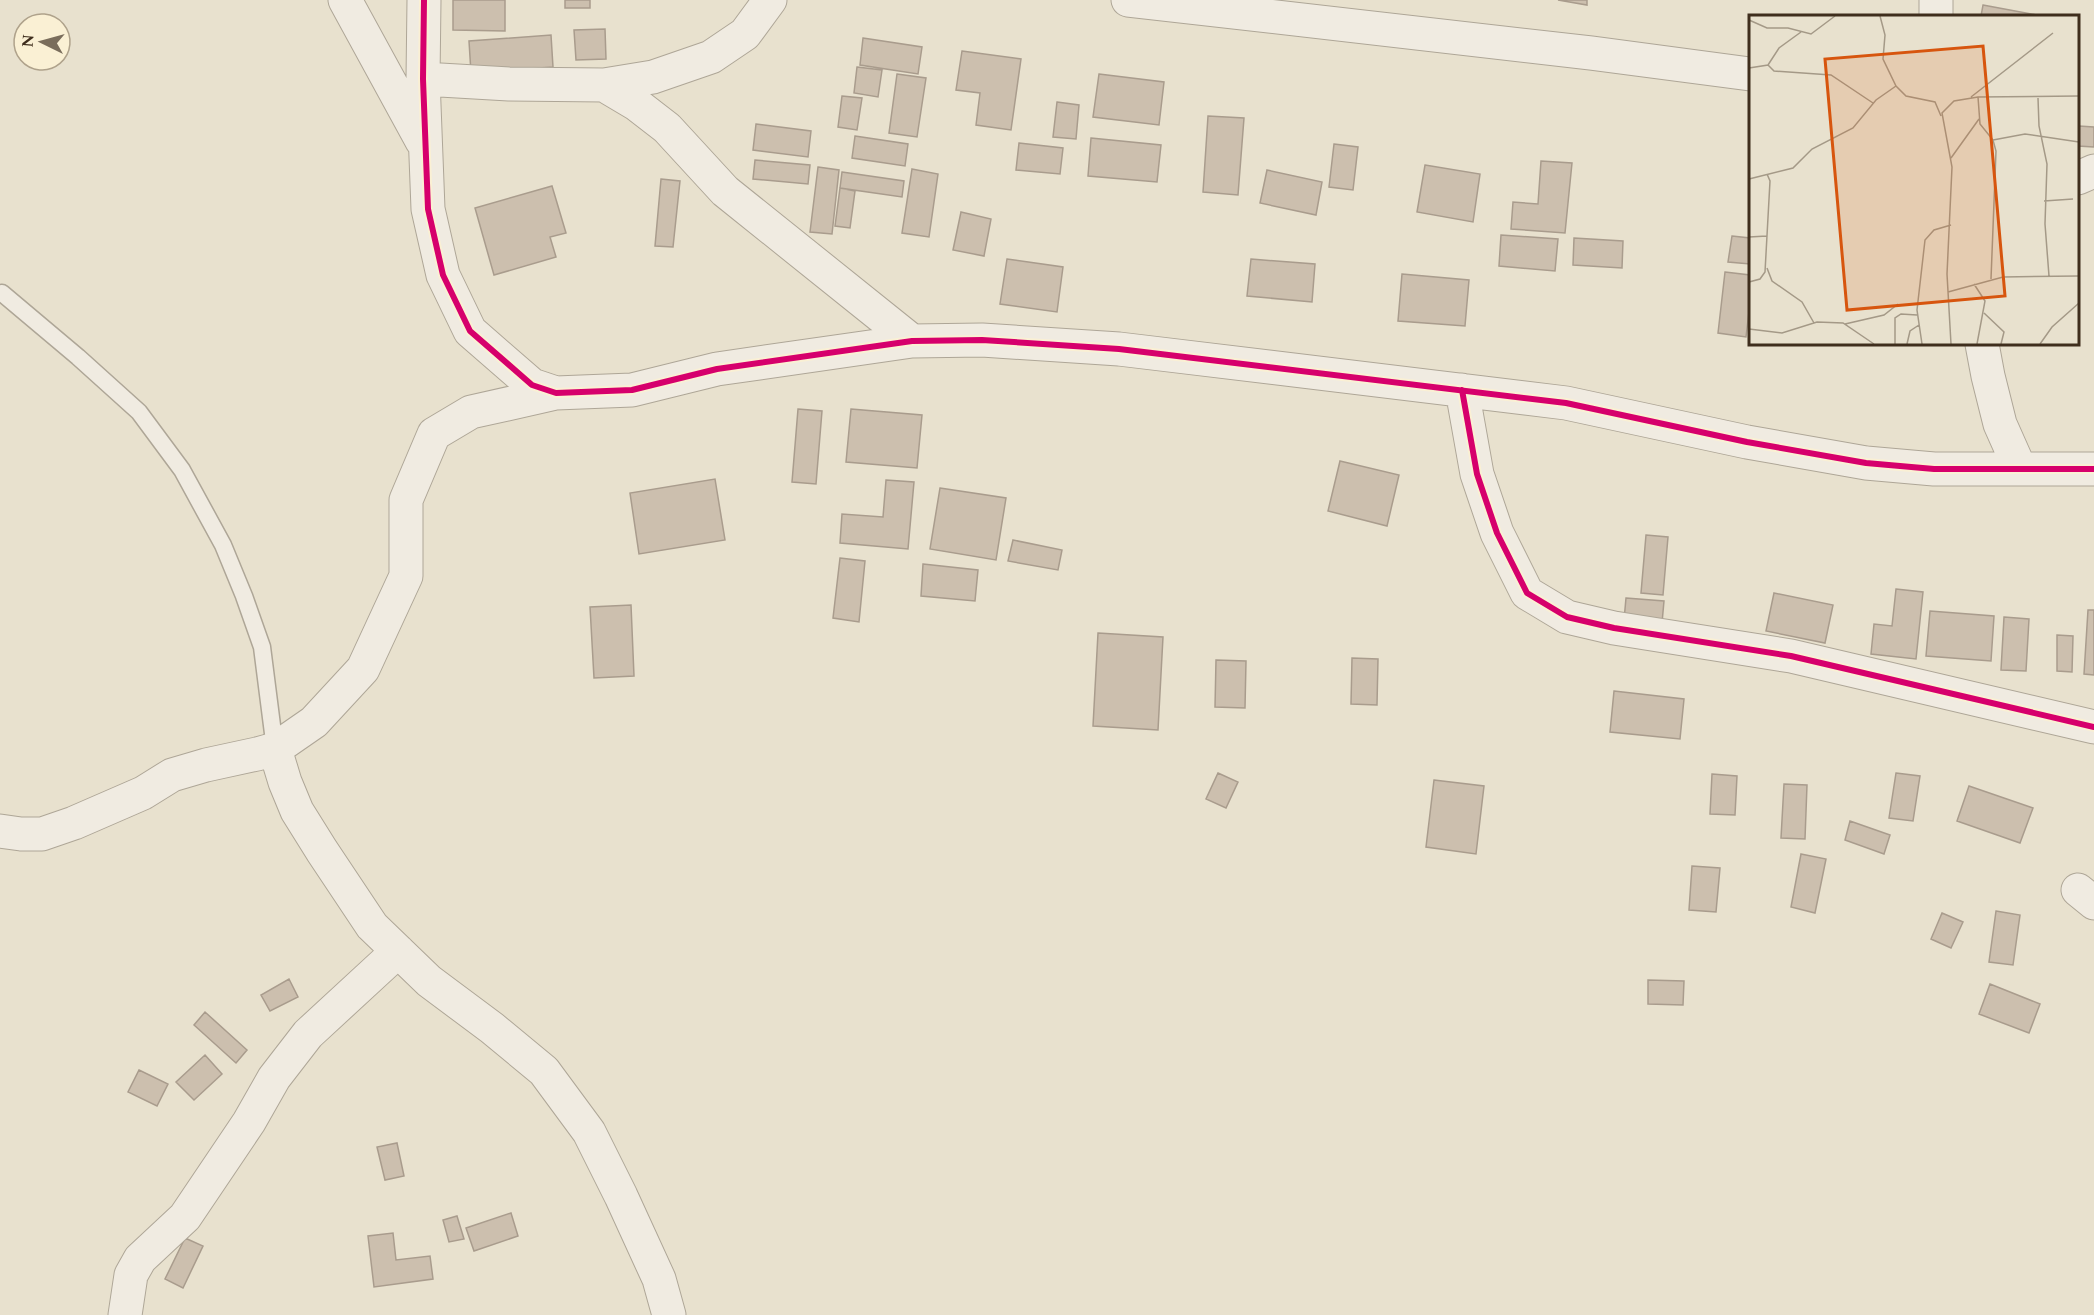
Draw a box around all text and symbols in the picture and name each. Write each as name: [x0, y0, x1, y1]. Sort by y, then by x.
north arrow: [12, 12, 72, 72]
inset map: [1749, 15, 2079, 345]
text: N: [16, 33, 41, 48]

